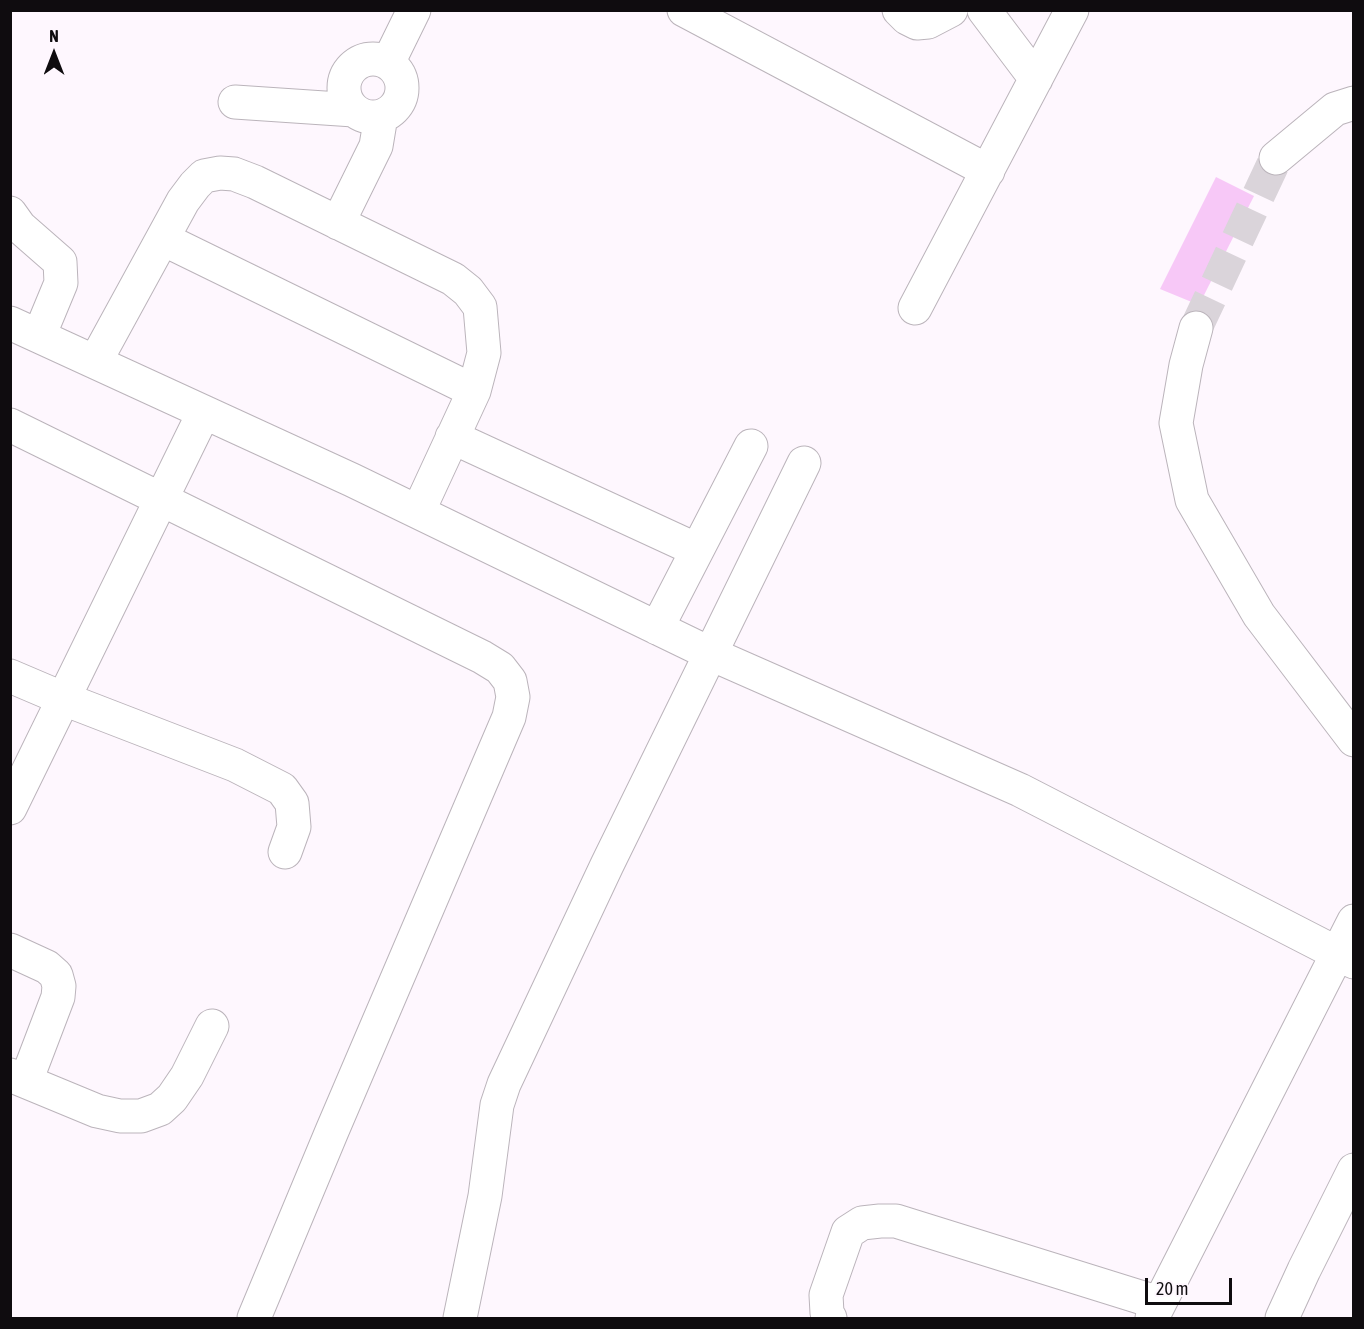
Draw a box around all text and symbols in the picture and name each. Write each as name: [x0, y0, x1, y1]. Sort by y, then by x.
north arrow: [24, 24, 84, 84]
text: N: [49, 27, 59, 45]
scale bar: [1148, 1266, 1235, 1304]
text: 20 m: [1156, 1278, 1188, 1299]

